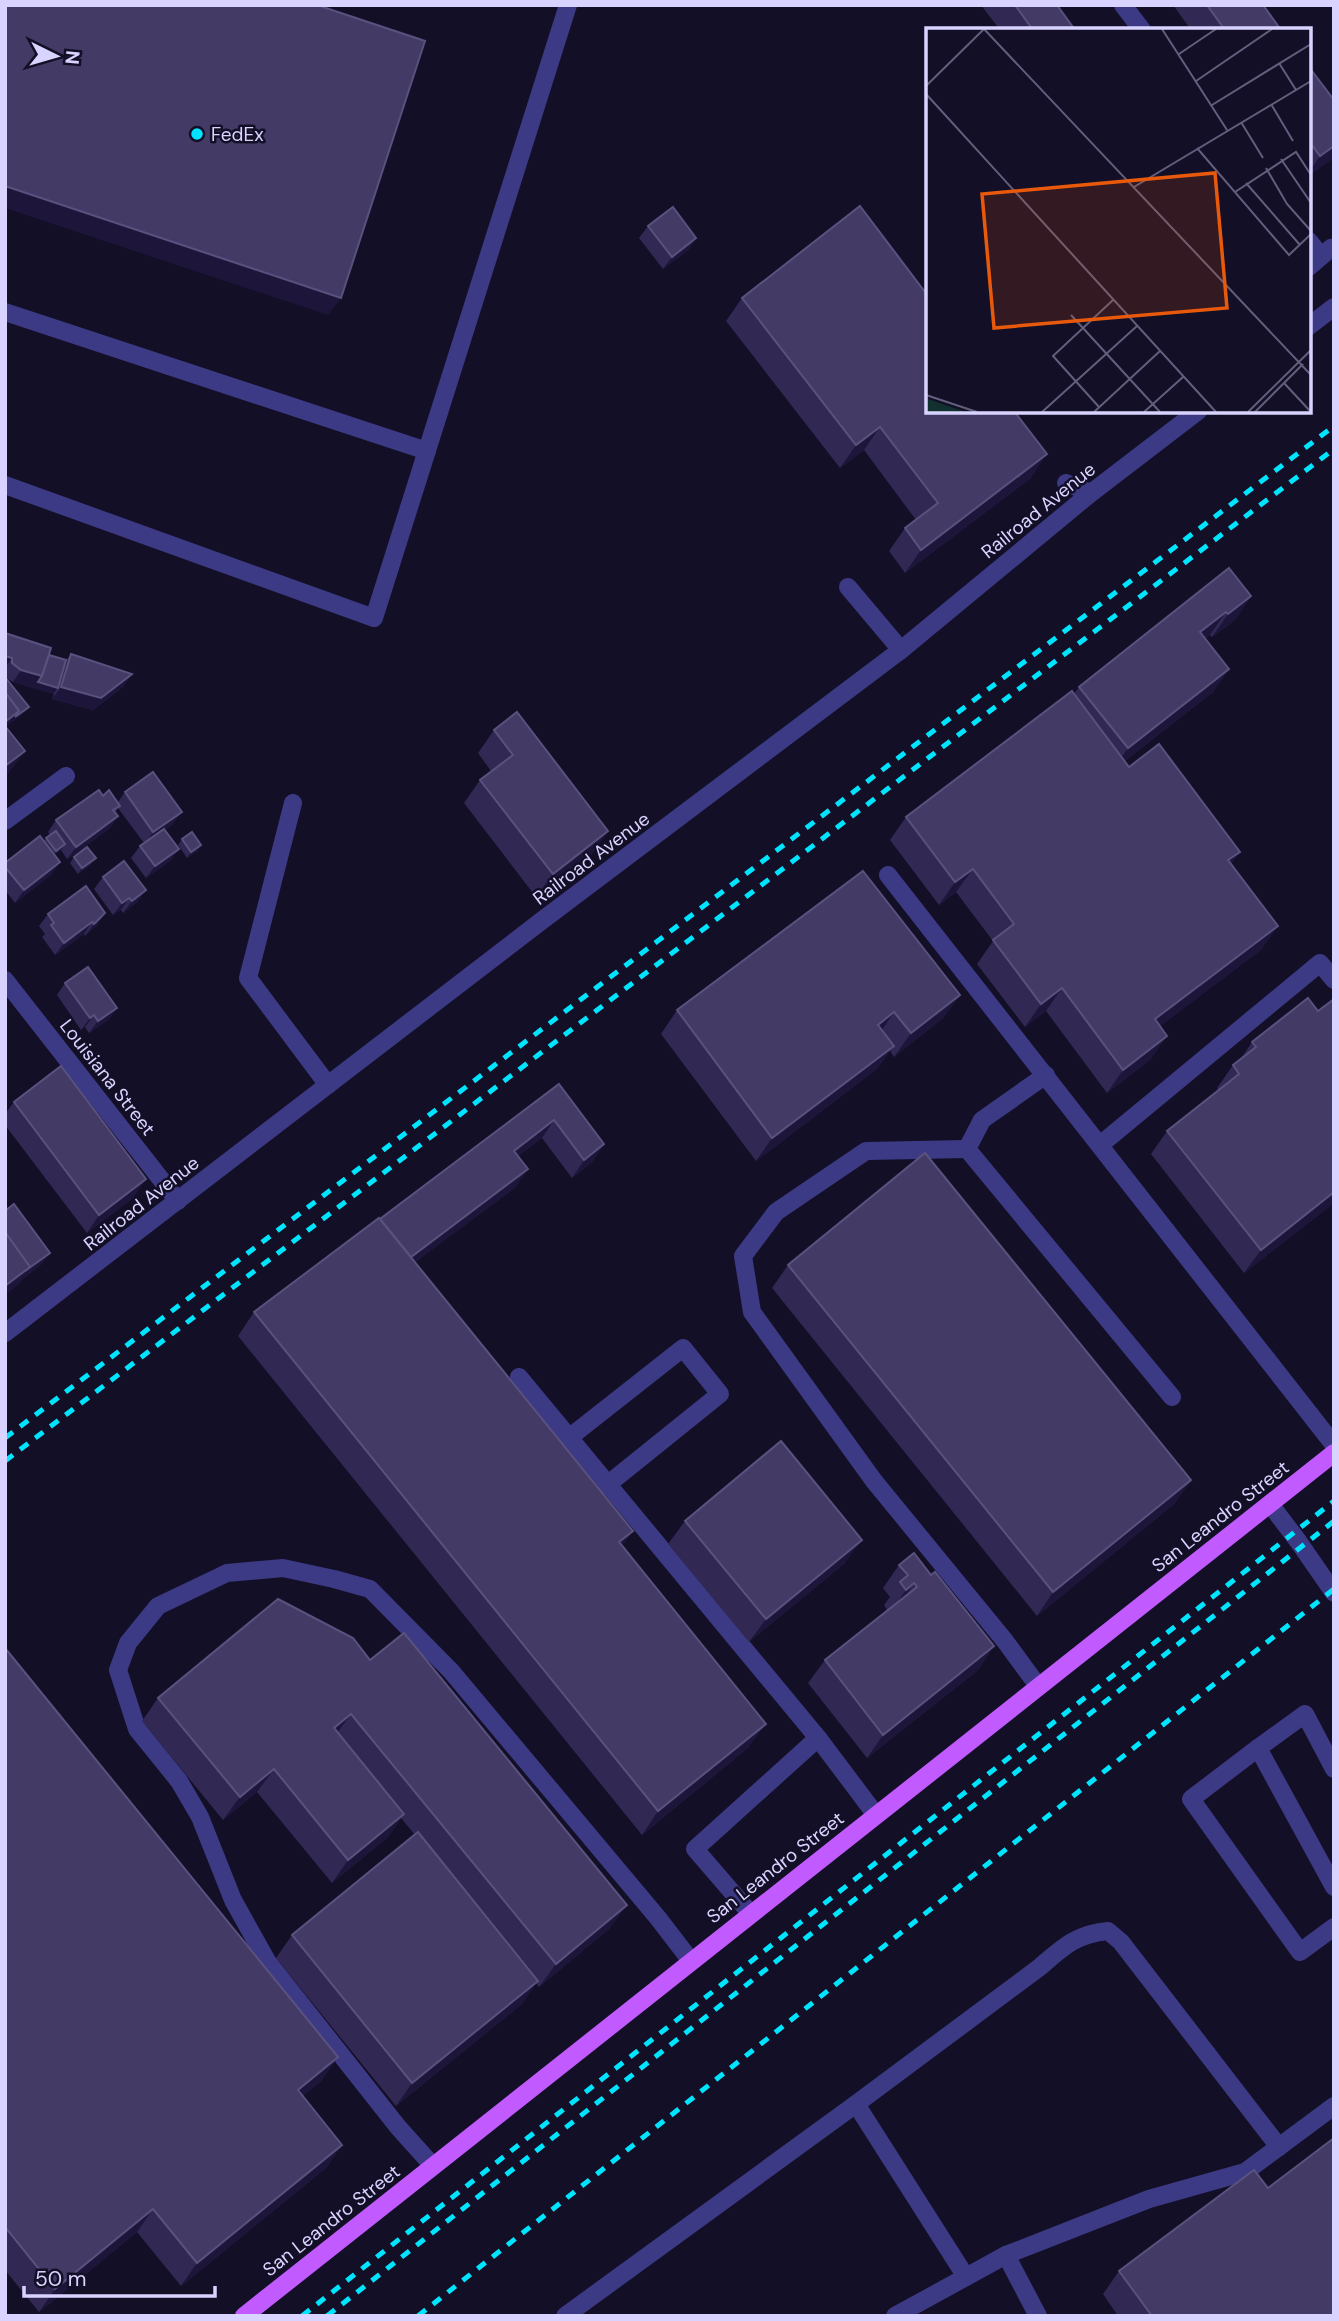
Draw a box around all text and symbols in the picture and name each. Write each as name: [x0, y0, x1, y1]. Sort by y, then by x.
north arrow: [21, 21, 91, 91]
inset map: [926, 28, 1311, 413]
text: N: [59, 49, 85, 65]
place label: FedEx: [211, 122, 264, 147]
marker: FedEx: [189, 126, 205, 142]
street label: Railroad Avenue: [976, 457, 1101, 564]
street label: Railroad Avenue: [528, 806, 655, 910]
street label: Louisiana Street: [54, 1014, 161, 1141]
street label: Railroad Avenue: [78, 1150, 204, 1256]
street label: San Leandro Street: [1147, 1455, 1294, 1578]
street label: San Leandro Street: [702, 1806, 849, 1929]
street label: San Leandro Street: [258, 2159, 405, 2282]
scale bar: [24, 2254, 215, 2298]
text: 50 m: [35, 2265, 86, 2293]

